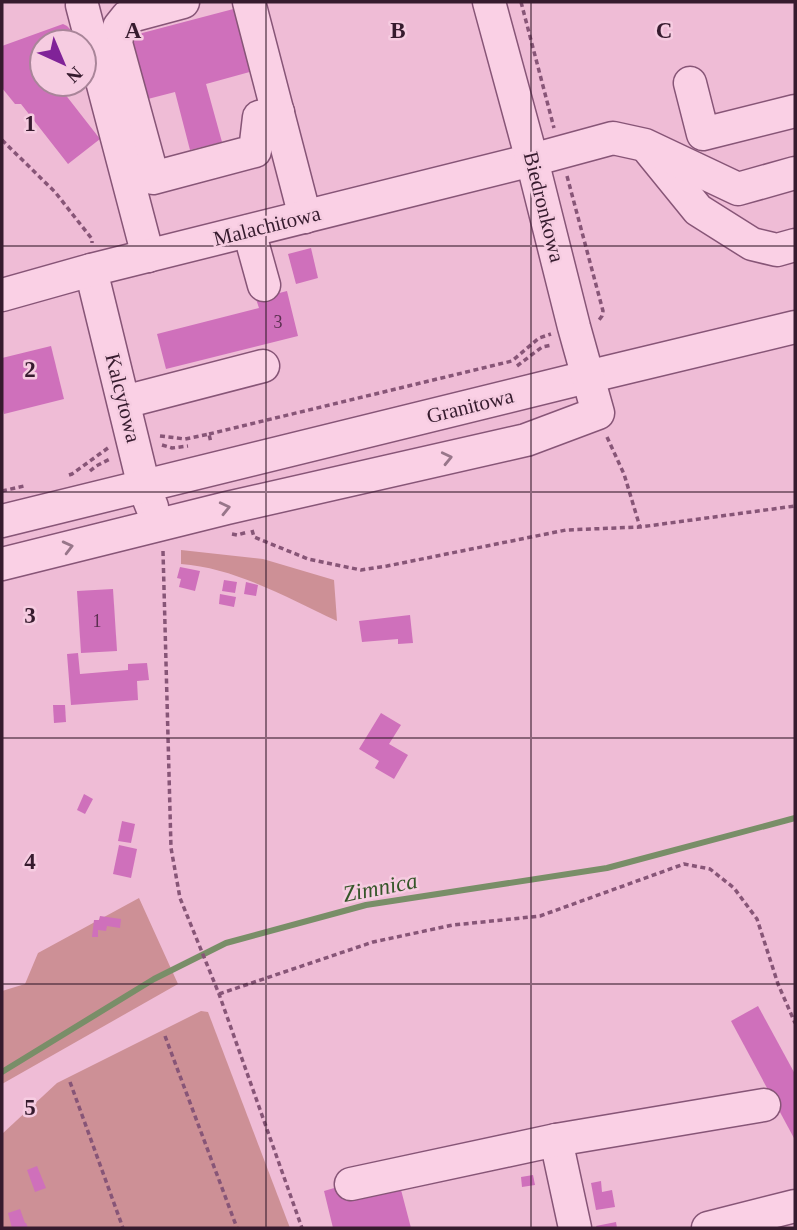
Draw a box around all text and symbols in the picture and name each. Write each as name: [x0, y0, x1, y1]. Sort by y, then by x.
text: A: [125, 18, 142, 43]
text: B: [390, 18, 406, 43]
text: C: [656, 18, 672, 43]
north arrow: [28, 28, 98, 98]
text: N: [62, 63, 87, 87]
text: 1: [24, 111, 36, 136]
street label: Biedronkowa: [519, 149, 569, 265]
street label: Malachitowa: [211, 201, 324, 251]
house number: 3: [274, 312, 283, 332]
street label: Kalcytowa: [100, 351, 146, 446]
text: 2: [24, 357, 36, 382]
street label: Granitowa: [424, 383, 517, 428]
one-way arrow: [441, 452, 453, 466]
one-way arrow: [219, 502, 231, 516]
one-way arrow: [62, 541, 74, 555]
text: 3: [24, 603, 36, 628]
house number: 1: [93, 611, 102, 631]
text: 4: [24, 849, 36, 874]
water label: Zimnica: [341, 868, 419, 907]
text: 5: [24, 1095, 36, 1120]

